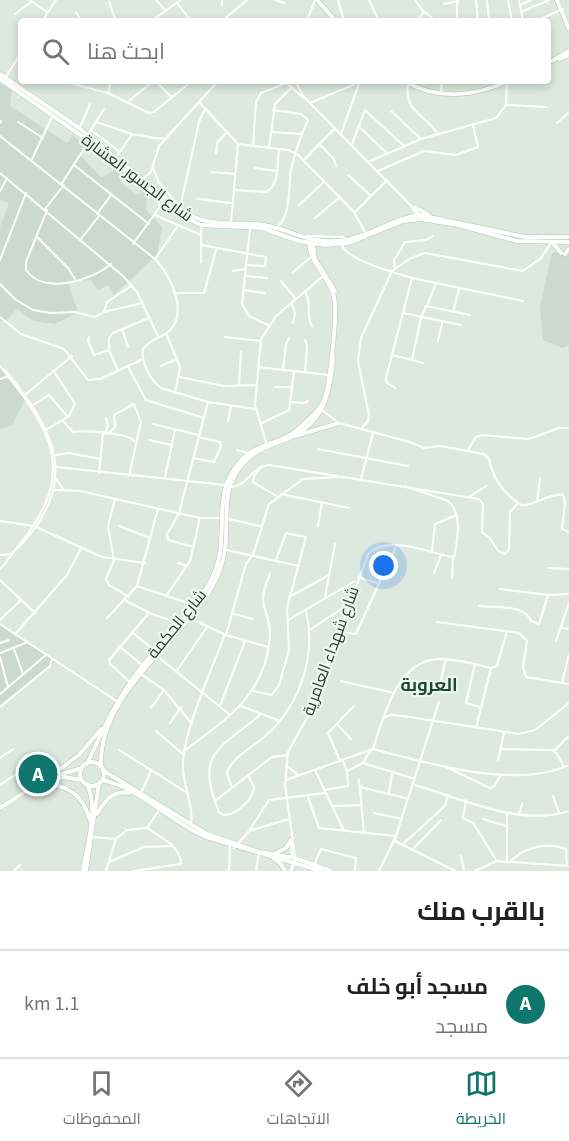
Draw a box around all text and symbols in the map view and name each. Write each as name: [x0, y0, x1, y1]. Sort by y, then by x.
search box: [18, 18, 551, 84]
icon: search: [39, 35, 72, 68]
text: ابحث هنا: [87, 36, 165, 68]
street label: شارع الجسور العشارة: [77, 129, 197, 227]
your location: [369, 551, 398, 580]
street label: شارع شهداء العامرية: [297, 583, 365, 719]
street label: شارع الحكمة: [142, 585, 212, 663]
district label: العروبة: [400, 673, 458, 698]
pin: A: [18, 752, 57, 796]
text: بالقرب منك: [417, 893, 545, 930]
text: مسجد أبو خلف: [347, 971, 488, 1003]
text: 1.1 km: [24, 990, 79, 1018]
text: A: [520, 990, 531, 1018]
text: مسجد: [435, 1013, 488, 1041]
tab: المحفوظات: [63, 1067, 141, 1133]
tab: الاتجاهات: [267, 1067, 330, 1133]
tab: الخريطة: [456, 1067, 506, 1133]

